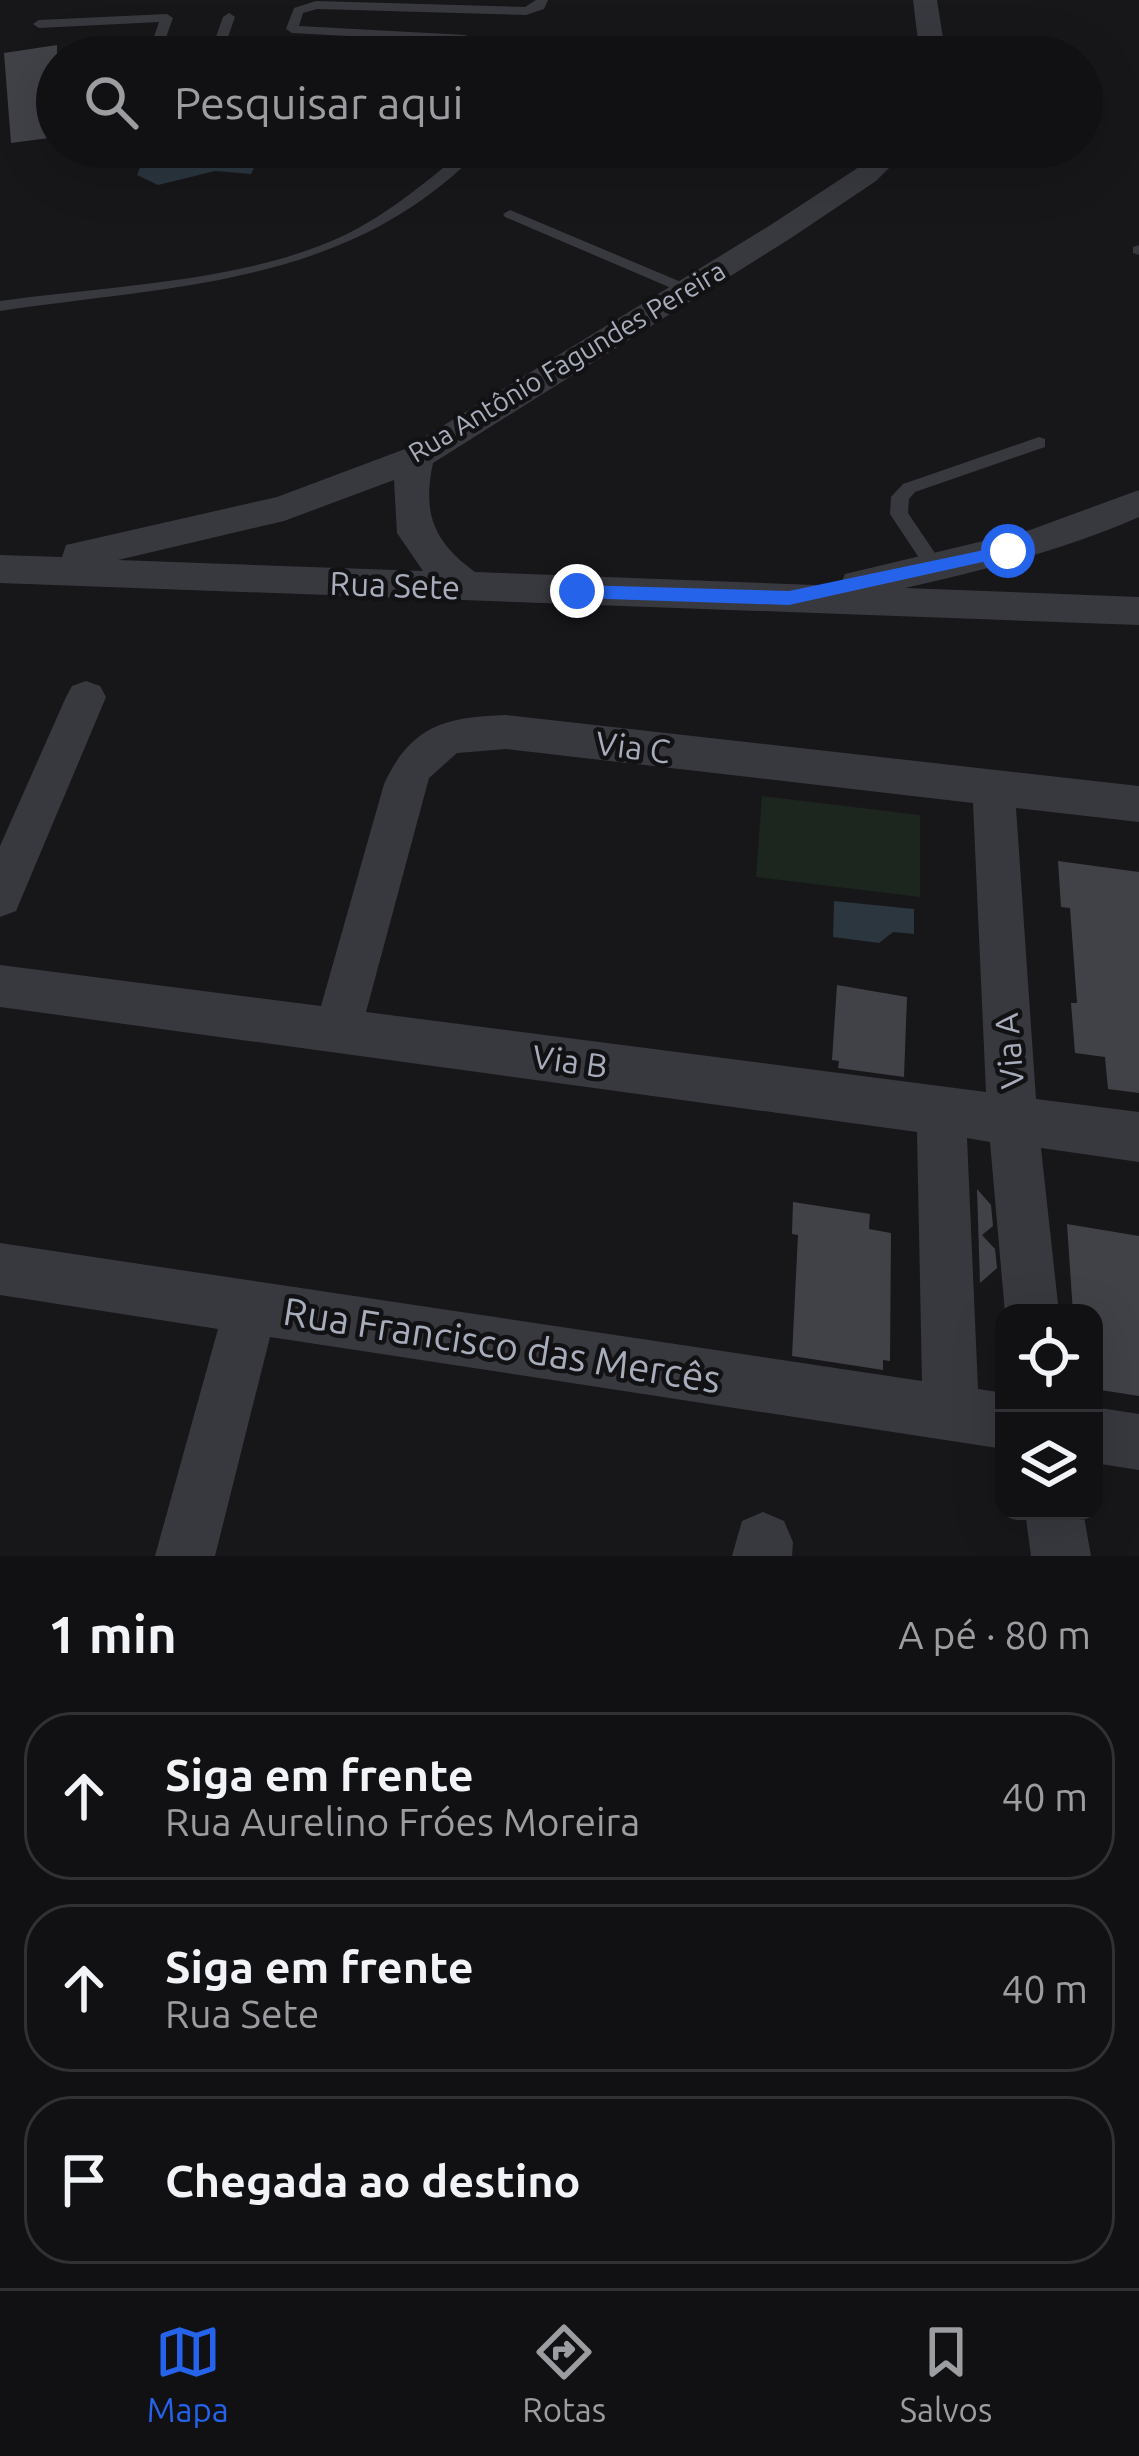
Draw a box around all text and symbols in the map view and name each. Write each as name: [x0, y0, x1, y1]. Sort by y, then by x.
search box: [36, 36, 1103, 168]
icon: search: [78, 69, 144, 135]
text: Pesquisar aqui: [174, 77, 463, 128]
street label: Rua Antônio Fagundes Pereira: [403, 255, 730, 468]
route start: [981, 524, 1035, 578]
street label: Rua Sete: [329, 564, 461, 605]
route end: [550, 564, 604, 618]
street label: Via C: [594, 724, 672, 769]
street label: Via A: [987, 1011, 1030, 1091]
street label: Via B: [530, 1037, 610, 1084]
street label: Rua Francisco das Mercês: [280, 1289, 724, 1400]
map controls: [995, 1304, 1103, 1520]
button: locate: [995, 1304, 1103, 1412]
button: layers: [995, 1412, 1103, 1520]
text: 1 min: [48, 1605, 177, 1663]
text: A pé · 80 m: [898, 1613, 1091, 1656]
text: Siga em frente: [165, 1749, 474, 1800]
icon: ahead: [51, 1763, 117, 1829]
text: 40 m: [1001, 1775, 1088, 1818]
text: Rua Aurelino Fróes Moreira: [165, 1800, 640, 1843]
text: Siga em frente: [165, 1941, 474, 1992]
icon: ahead: [51, 1955, 117, 2021]
text: 40 m: [1001, 1967, 1088, 2010]
text: Rua Sete: [165, 1992, 319, 2035]
icon: arrive: [51, 2147, 117, 2213]
text: Chegada ao destino: [165, 2155, 581, 2206]
tab: Mapa: [147, 2319, 229, 2428]
tab: Rotas: [522, 2319, 606, 2428]
tab: Salvos: [900, 2319, 992, 2428]

